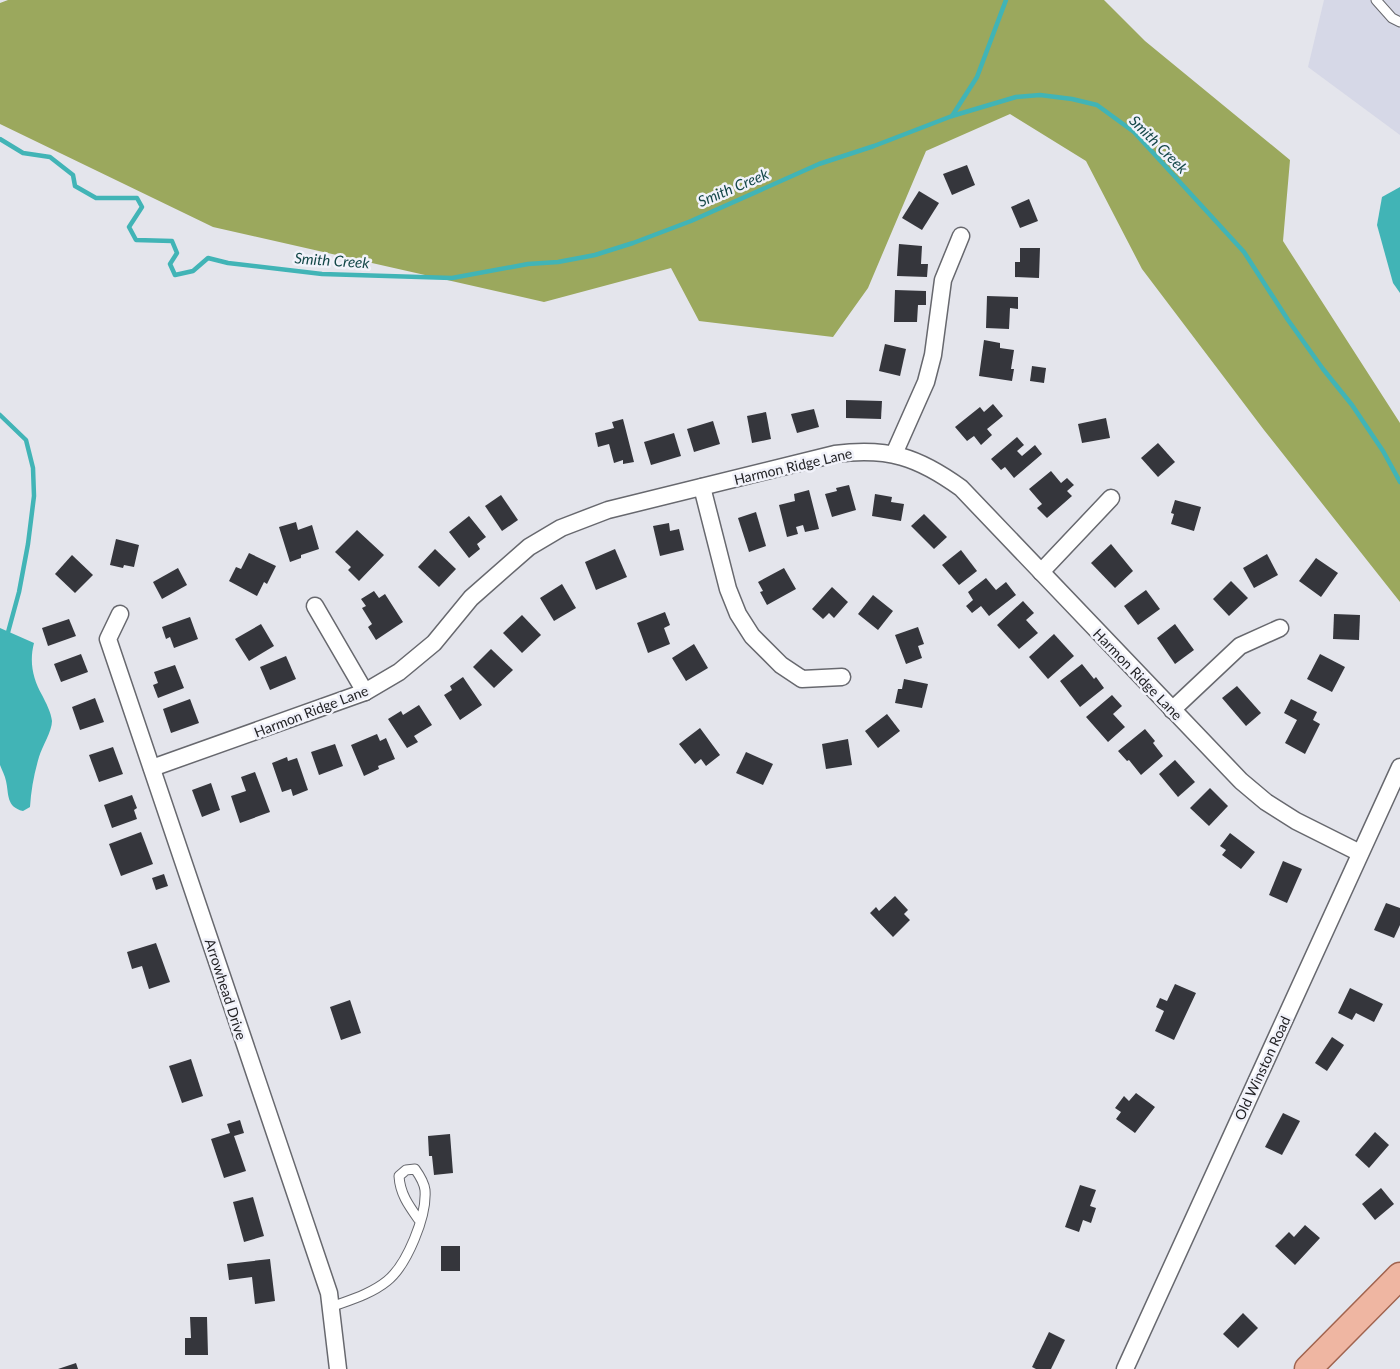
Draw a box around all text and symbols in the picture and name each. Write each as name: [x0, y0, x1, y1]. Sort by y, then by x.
water label: Smith Creek: [1126, 111, 1193, 178]
water label: Smith Creek: [695, 164, 772, 210]
water label: Smith Creek: [294, 248, 371, 272]
street label: Harmon Ridge Lane: [732, 444, 854, 488]
street label: Harmon Ridge Lane: [1090, 625, 1186, 723]
street label: Harmon Ridge Lane: [252, 681, 370, 741]
street label: Arrowhead Drive: [202, 936, 250, 1042]
street label: Old Winston Road: [1230, 1013, 1294, 1123]

